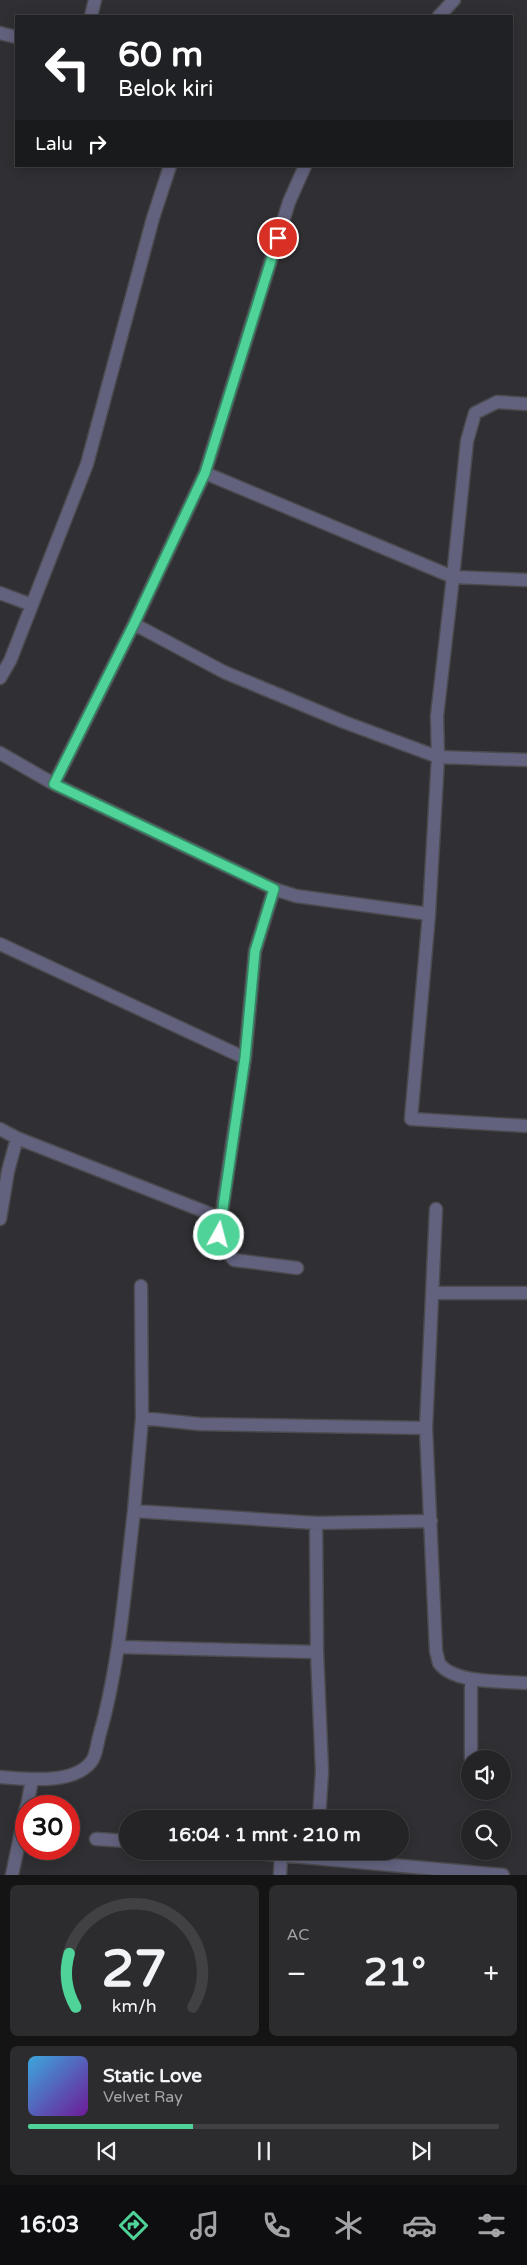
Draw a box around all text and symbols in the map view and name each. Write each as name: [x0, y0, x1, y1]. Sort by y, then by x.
text: 60 m: [118, 34, 203, 76]
icon: left: [35, 35, 100, 100]
text: Belok kiri: [118, 76, 214, 102]
icon: right: [83, 130, 111, 158]
text: Lalu: [35, 133, 73, 155]
pin: [257, 217, 299, 259]
icon: arrive: [264, 224, 292, 252]
position arrow: [192, 1208, 244, 1260]
map controls: [461, 1750, 511, 1860]
button: sound: [461, 1750, 511, 1800]
speed limit sign: 30: [15, 1795, 80, 1860]
button: search: [461, 1810, 511, 1860]
text: 16:04 · 1 mnt · 210 m: [167, 1824, 361, 1846]
text: AC: [287, 1925, 309, 1945]
text: 27: [102, 1938, 167, 2001]
text: 21°: [364, 1950, 426, 1996]
text: −: [287, 1957, 306, 1991]
text: +: [483, 1957, 499, 1991]
text: km/h: [112, 1996, 157, 2017]
text: Static Love: [103, 2065, 202, 2087]
text: Velvet Ray: [103, 2087, 183, 2107]
icon: previous: [93, 2137, 121, 2165]
icon: pause: [250, 2137, 278, 2165]
icon: next: [407, 2137, 435, 2165]
icon: directions: [116, 2208, 151, 2243]
icon: music: [187, 2208, 222, 2243]
icon: phone: [259, 2208, 294, 2243]
icon: climate: [331, 2208, 366, 2243]
icon: car: [402, 2208, 437, 2243]
icon: filters: [474, 2208, 509, 2243]
text: 16:03: [18, 2212, 79, 2238]

